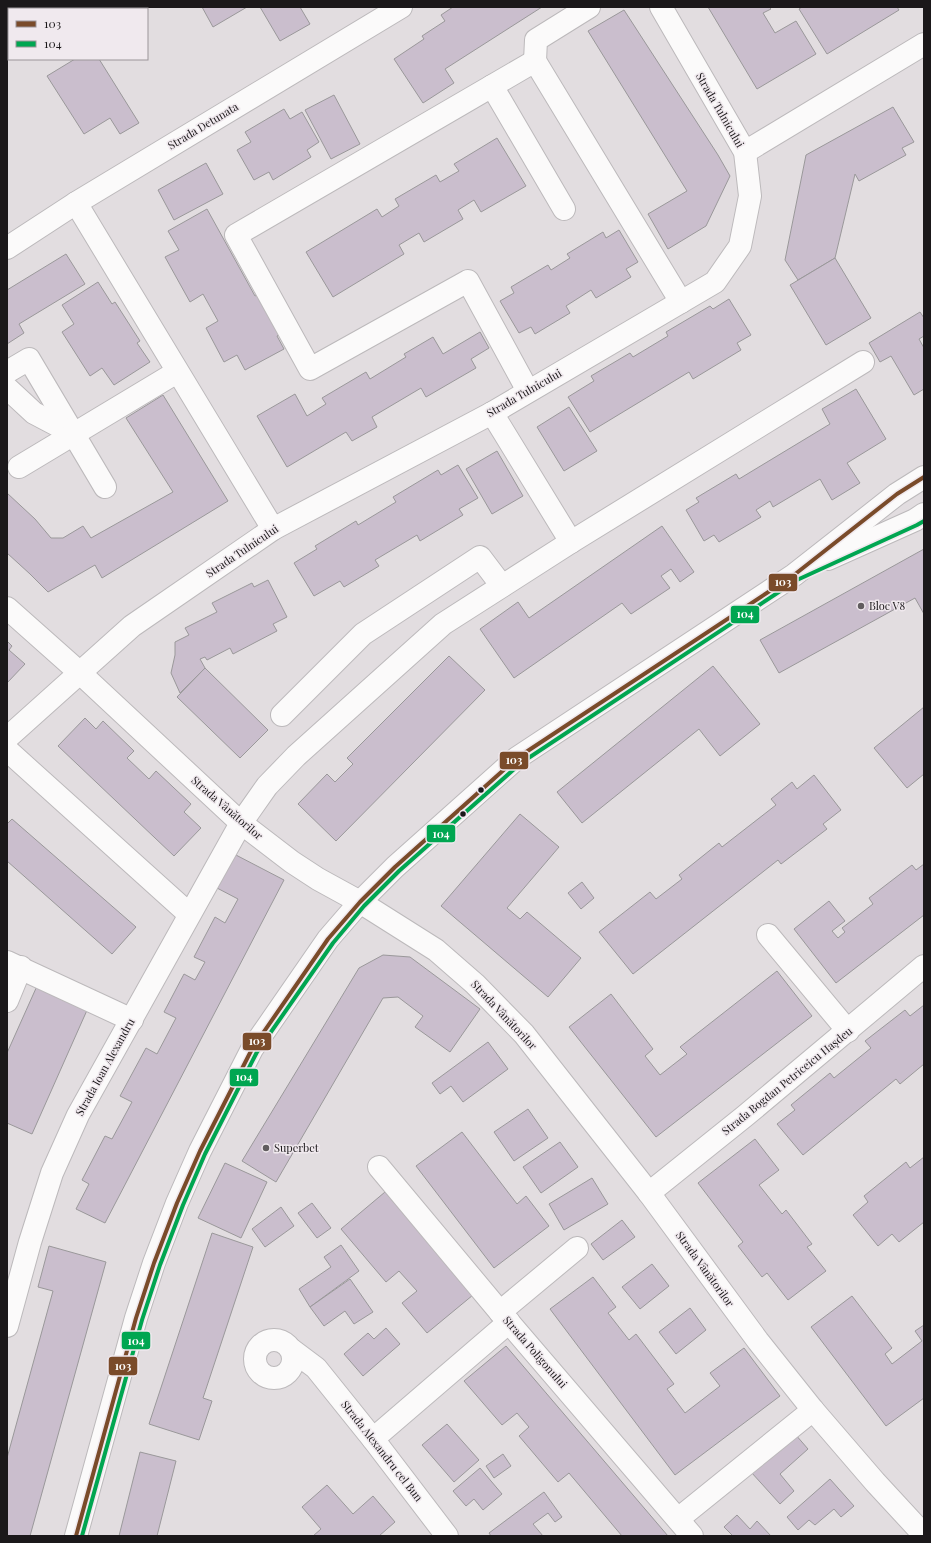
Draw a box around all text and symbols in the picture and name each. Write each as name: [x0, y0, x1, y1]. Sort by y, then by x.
legend: [8, 8, 148, 60]
text: 103: [44, 15, 61, 31]
text: 104: [44, 35, 62, 51]
street label: Strada Tulnicului: [693, 69, 748, 150]
street label: Strada Detunata: [165, 98, 241, 153]
street label: Strada Tulnicului: [483, 365, 564, 420]
street label: Strada Tulnicului: [203, 521, 281, 580]
line badge: 103: [768, 573, 798, 592]
text: 103: [775, 574, 791, 589]
place label: Bloc V8: [869, 598, 905, 613]
marker: Bloc V8: [856, 601, 866, 611]
line badge: 104: [730, 605, 760, 624]
text: 104: [736, 606, 754, 621]
line badge: 103: [499, 751, 529, 770]
text: 103: [506, 752, 522, 767]
street label: Strada Vânătorilor: [188, 772, 266, 843]
unlabelled marker: [476, 785, 486, 795]
unlabelled marker: [458, 809, 468, 819]
line badge: 104: [426, 824, 456, 843]
text: 104: [432, 826, 450, 841]
street label: Strada Vânătorilor: [468, 977, 541, 1053]
street label: Strada Ioan Alexandru: [71, 1015, 138, 1118]
street label: Strada Bogdan Petriceicu Hașdeu: [718, 1023, 856, 1138]
line badge: 103: [242, 1032, 272, 1051]
text: 103: [249, 1033, 265, 1048]
line badge: 104: [229, 1068, 259, 1087]
text: 104: [235, 1069, 253, 1084]
place label: Superbet: [274, 1140, 319, 1155]
marker: Superbet: [261, 1143, 271, 1153]
street label: Strada Vânătorilor: [673, 1228, 738, 1310]
street label: Strada Poligonului: [500, 1313, 571, 1391]
line badge: 104: [121, 1331, 151, 1350]
text: 104: [127, 1333, 145, 1348]
line badge: 103: [108, 1356, 138, 1376]
text: 103: [115, 1358, 131, 1373]
street label: Strada Alexandru cel Bun: [338, 1397, 427, 1505]

